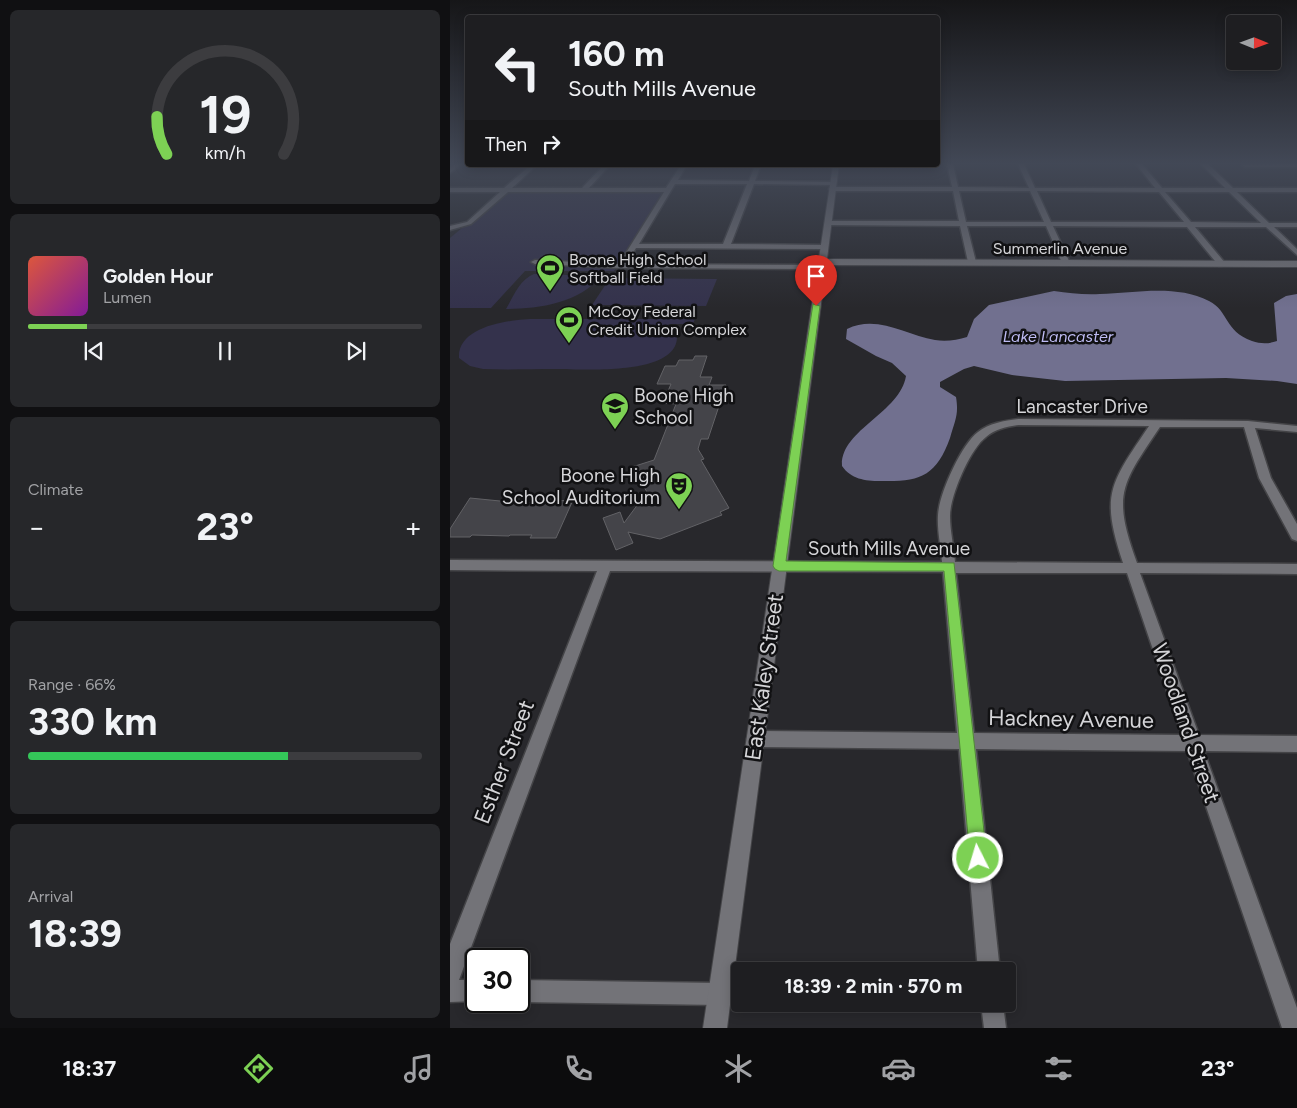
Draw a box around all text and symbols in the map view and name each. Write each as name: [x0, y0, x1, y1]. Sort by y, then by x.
north arrow: [1226, 15, 1281, 70]
map controls: [1226, 15, 1281, 70]
text: 160 m: [568, 33, 665, 75]
icon: left: [485, 35, 550, 100]
text: South Mills Avenue: [568, 75, 756, 102]
text: 19: [199, 84, 251, 146]
icon: right: [537, 130, 565, 158]
text: Then: [485, 133, 527, 156]
text: km/h: [205, 142, 245, 163]
street label: Summerlin Avenue: [993, 239, 1127, 258]
place label: Boone High School Softball Field: [569, 250, 706, 287]
sports icon: Boone High School Softball Field: [535, 253, 565, 292]
pin: [795, 255, 837, 306]
icon: arrive: [802, 262, 830, 290]
text: Golden Hour: [103, 265, 213, 288]
text: Lumen: [103, 288, 152, 307]
place label: McCoy Federal Credit Union Complex: [588, 302, 747, 339]
sports icon: McCoy Federal Credit Union Complex: [554, 305, 584, 344]
water label: Lake Lancaster: [1003, 327, 1114, 346]
icon: previous: [80, 337, 108, 365]
icon: pause: [211, 337, 239, 365]
icon: next: [342, 337, 370, 365]
place label: Boone High School: [634, 384, 734, 429]
school or university icon: Boone High School: [600, 391, 630, 430]
street label: Lancaster Drive: [1016, 395, 1148, 418]
place label: Boone High School Auditorium: [502, 464, 660, 509]
theatre icon: Boone High School Auditorium: [664, 471, 694, 510]
text: Climate: [28, 480, 83, 499]
text: 23°: [196, 504, 254, 550]
text: −: [28, 510, 45, 544]
text: +: [405, 510, 422, 544]
street label: South Mills Avenue: [808, 537, 970, 560]
street label: East Kaley Street: [739, 592, 789, 762]
street label: Woodland Street: [1146, 640, 1226, 806]
text: Range · 66%: [28, 675, 116, 694]
street label: Esther Street: [468, 696, 540, 828]
text: 330 km: [28, 699, 158, 745]
street label: Hackney Avenue: [988, 704, 1154, 734]
position arrow: [951, 831, 1003, 883]
text: Arrival: [28, 887, 73, 906]
text: 18:39: [28, 911, 122, 957]
speed limit sign: 30: [465, 948, 530, 1013]
text: 18:39 · 2 min · 570 m: [785, 975, 962, 998]
icon: directions: [241, 1051, 276, 1086]
icon: music: [401, 1051, 436, 1086]
icon: phone: [561, 1051, 596, 1086]
icon: climate: [721, 1051, 756, 1086]
icon: car: [881, 1051, 916, 1086]
icon: filters: [1041, 1051, 1076, 1086]
text: 18:37: [62, 1055, 116, 1082]
text: 23°: [1201, 1055, 1234, 1082]

